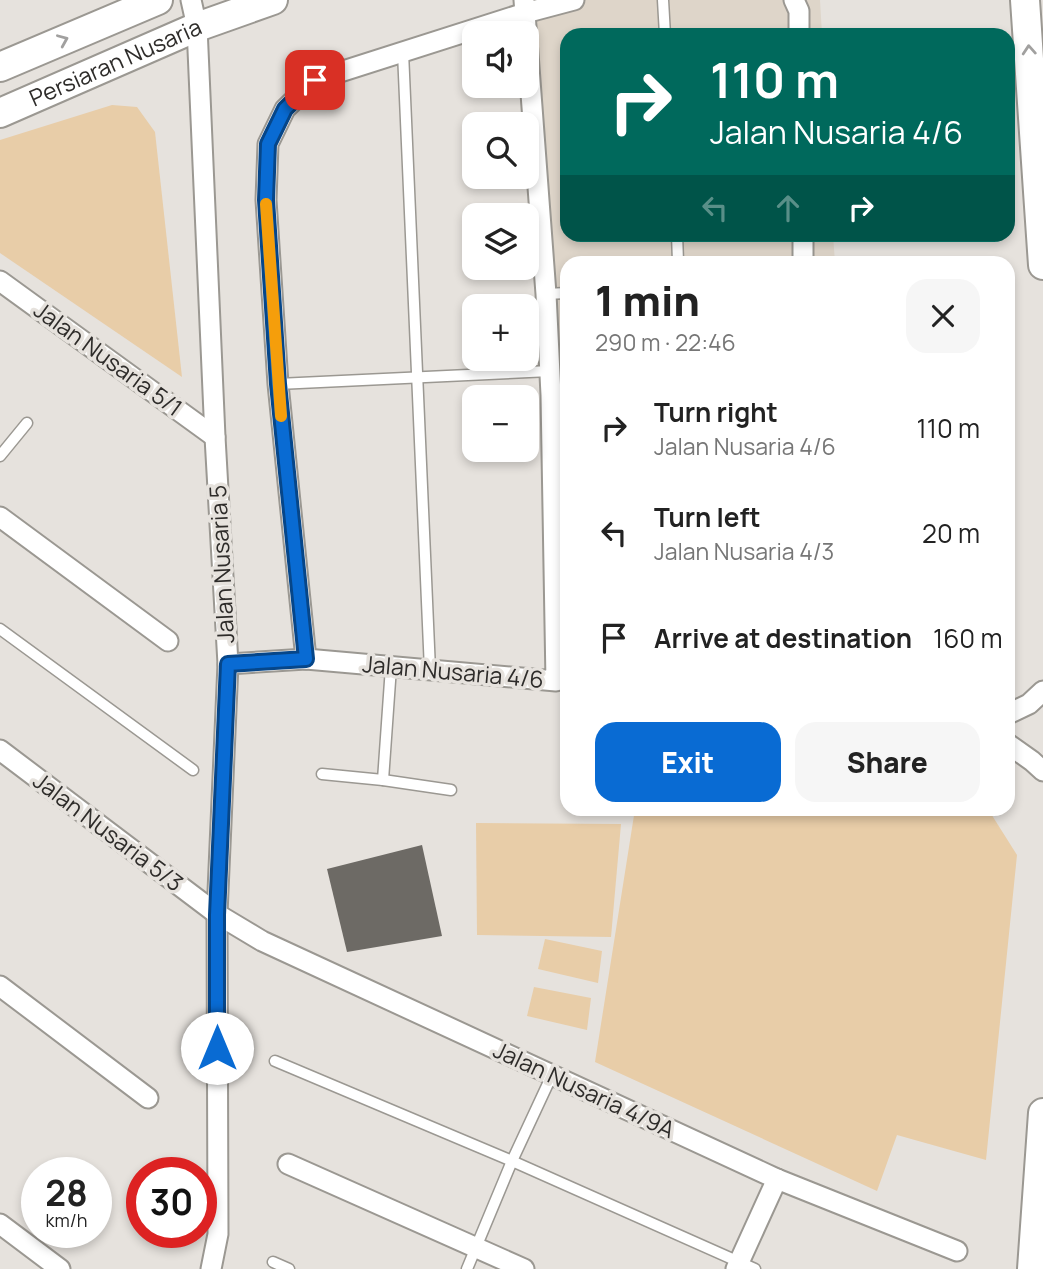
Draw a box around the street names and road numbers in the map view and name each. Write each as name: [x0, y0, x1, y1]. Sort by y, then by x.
street label: Persiaran Nusaria: [24, 10, 206, 113]
street label: Jalan Nusaria 5/1: [28, 293, 189, 423]
street label: Jalan Nusaria 5: [201, 484, 241, 644]
street label: Jalan Nusaria 4/6: [361, 647, 545, 695]
street label: Jalan Nusaria 5/3: [27, 764, 190, 898]
street label: Jalan Nusaria 4/9A: [489, 1033, 681, 1145]

